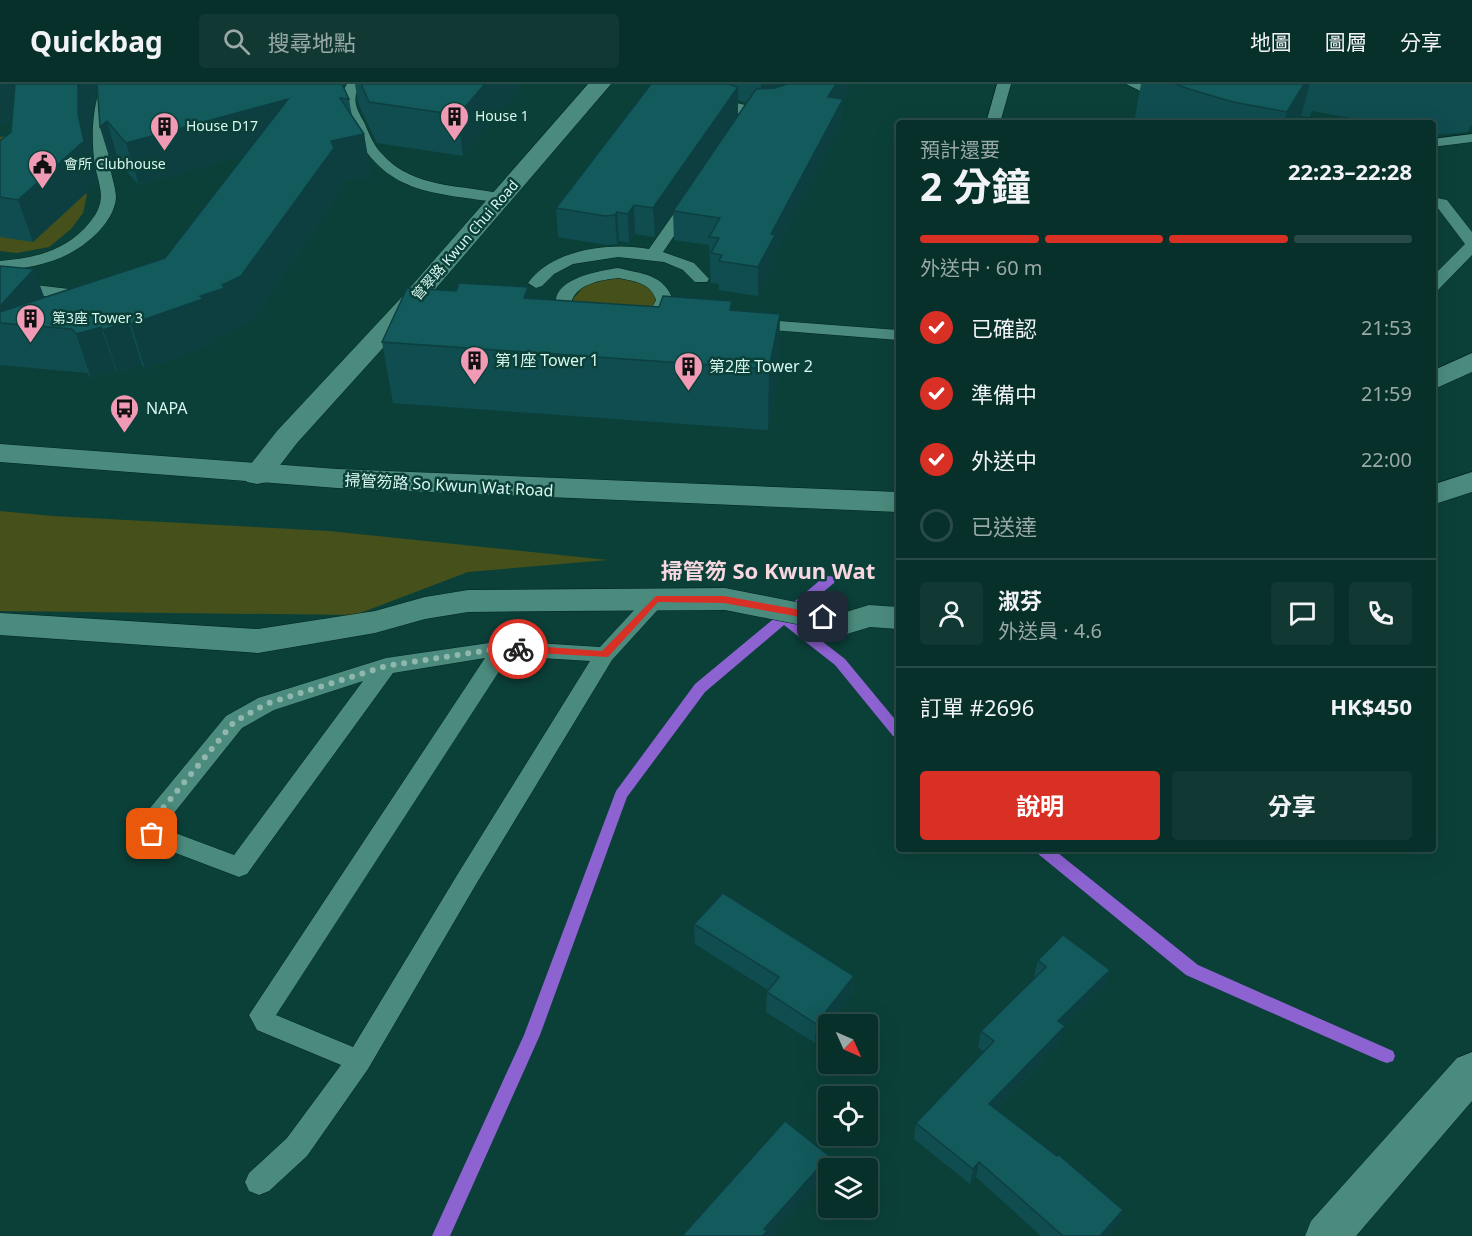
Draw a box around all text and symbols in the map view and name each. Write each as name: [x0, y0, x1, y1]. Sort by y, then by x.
search box: [199, 14, 619, 68]
text: Quickbag: [30, 22, 163, 60]
icon: search: [220, 25, 253, 58]
text: 搜尋地點: [268, 27, 356, 57]
text: 地圖: [1250, 28, 1292, 56]
text: 圖層: [1325, 28, 1367, 56]
text: 分享: [1400, 28, 1442, 56]
building icon: House 1: [438, 100, 470, 142]
place label: House 1: [475, 106, 529, 125]
building icon: House D17: [149, 110, 181, 152]
place label: House D17: [186, 116, 258, 135]
text: 預計還要: [920, 136, 1000, 163]
public building icon: 會所 Clubhouse: [27, 148, 59, 190]
place label: 會所 Clubhouse: [64, 154, 166, 173]
text: 22:23–22:28: [1288, 156, 1412, 186]
text: 2 分鐘: [920, 159, 1030, 212]
street label: 管翠路 Kwun Chui Road: [407, 176, 522, 304]
text: 外送中 · 60 m: [920, 254, 1043, 281]
building icon: 第3座 Tower 3: [15, 302, 47, 344]
place label: 第3座 Tower 3: [52, 308, 143, 327]
icon: check: [920, 311, 953, 344]
text: 已確認: [971, 313, 1037, 343]
text: 21:53: [1361, 314, 1412, 341]
building icon: 第1座 Tower 1: [458, 344, 490, 386]
place label: 第1座 Tower 1: [495, 349, 599, 371]
building icon: 第2座 Tower 2: [672, 350, 704, 392]
place label: 第2座 Tower 2: [709, 355, 813, 377]
icon: check: [920, 377, 953, 410]
text: 準備中: [971, 379, 1037, 409]
text: 21:59: [1361, 380, 1412, 407]
bus stop icon: NAPA: [109, 392, 141, 434]
place label: NAPA: [146, 397, 188, 419]
icon: check: [920, 443, 953, 476]
text: 外送中: [971, 445, 1037, 475]
text: 22:00: [1361, 446, 1412, 473]
street label: 掃管笏路 So Kwun Wat Road: [344, 469, 554, 501]
text: 已送達: [971, 511, 1037, 541]
district label: 掃管笏 So Kwun Wat: [661, 555, 875, 585]
button: person: [920, 582, 983, 645]
button: chat: [1271, 582, 1334, 645]
button: phone: [1349, 582, 1412, 645]
text: 淑芬: [998, 585, 1042, 615]
pin: [797, 591, 848, 642]
icon: home: [806, 600, 839, 633]
text: 外送員 · 4.6: [998, 617, 1102, 644]
courier: [488, 619, 548, 679]
icon: bike: [502, 633, 535, 666]
text: HK$450: [1330, 691, 1412, 721]
text: 訂單 #2696: [920, 692, 1034, 722]
button: 說明: [920, 771, 1160, 840]
button: 分享: [1172, 771, 1412, 840]
pin: [126, 808, 177, 859]
icon: bag: [135, 817, 168, 850]
north arrow: [818, 1014, 878, 1074]
map controls: [818, 1014, 878, 1218]
button: locate: [818, 1086, 878, 1146]
button: layers: [818, 1158, 878, 1218]

